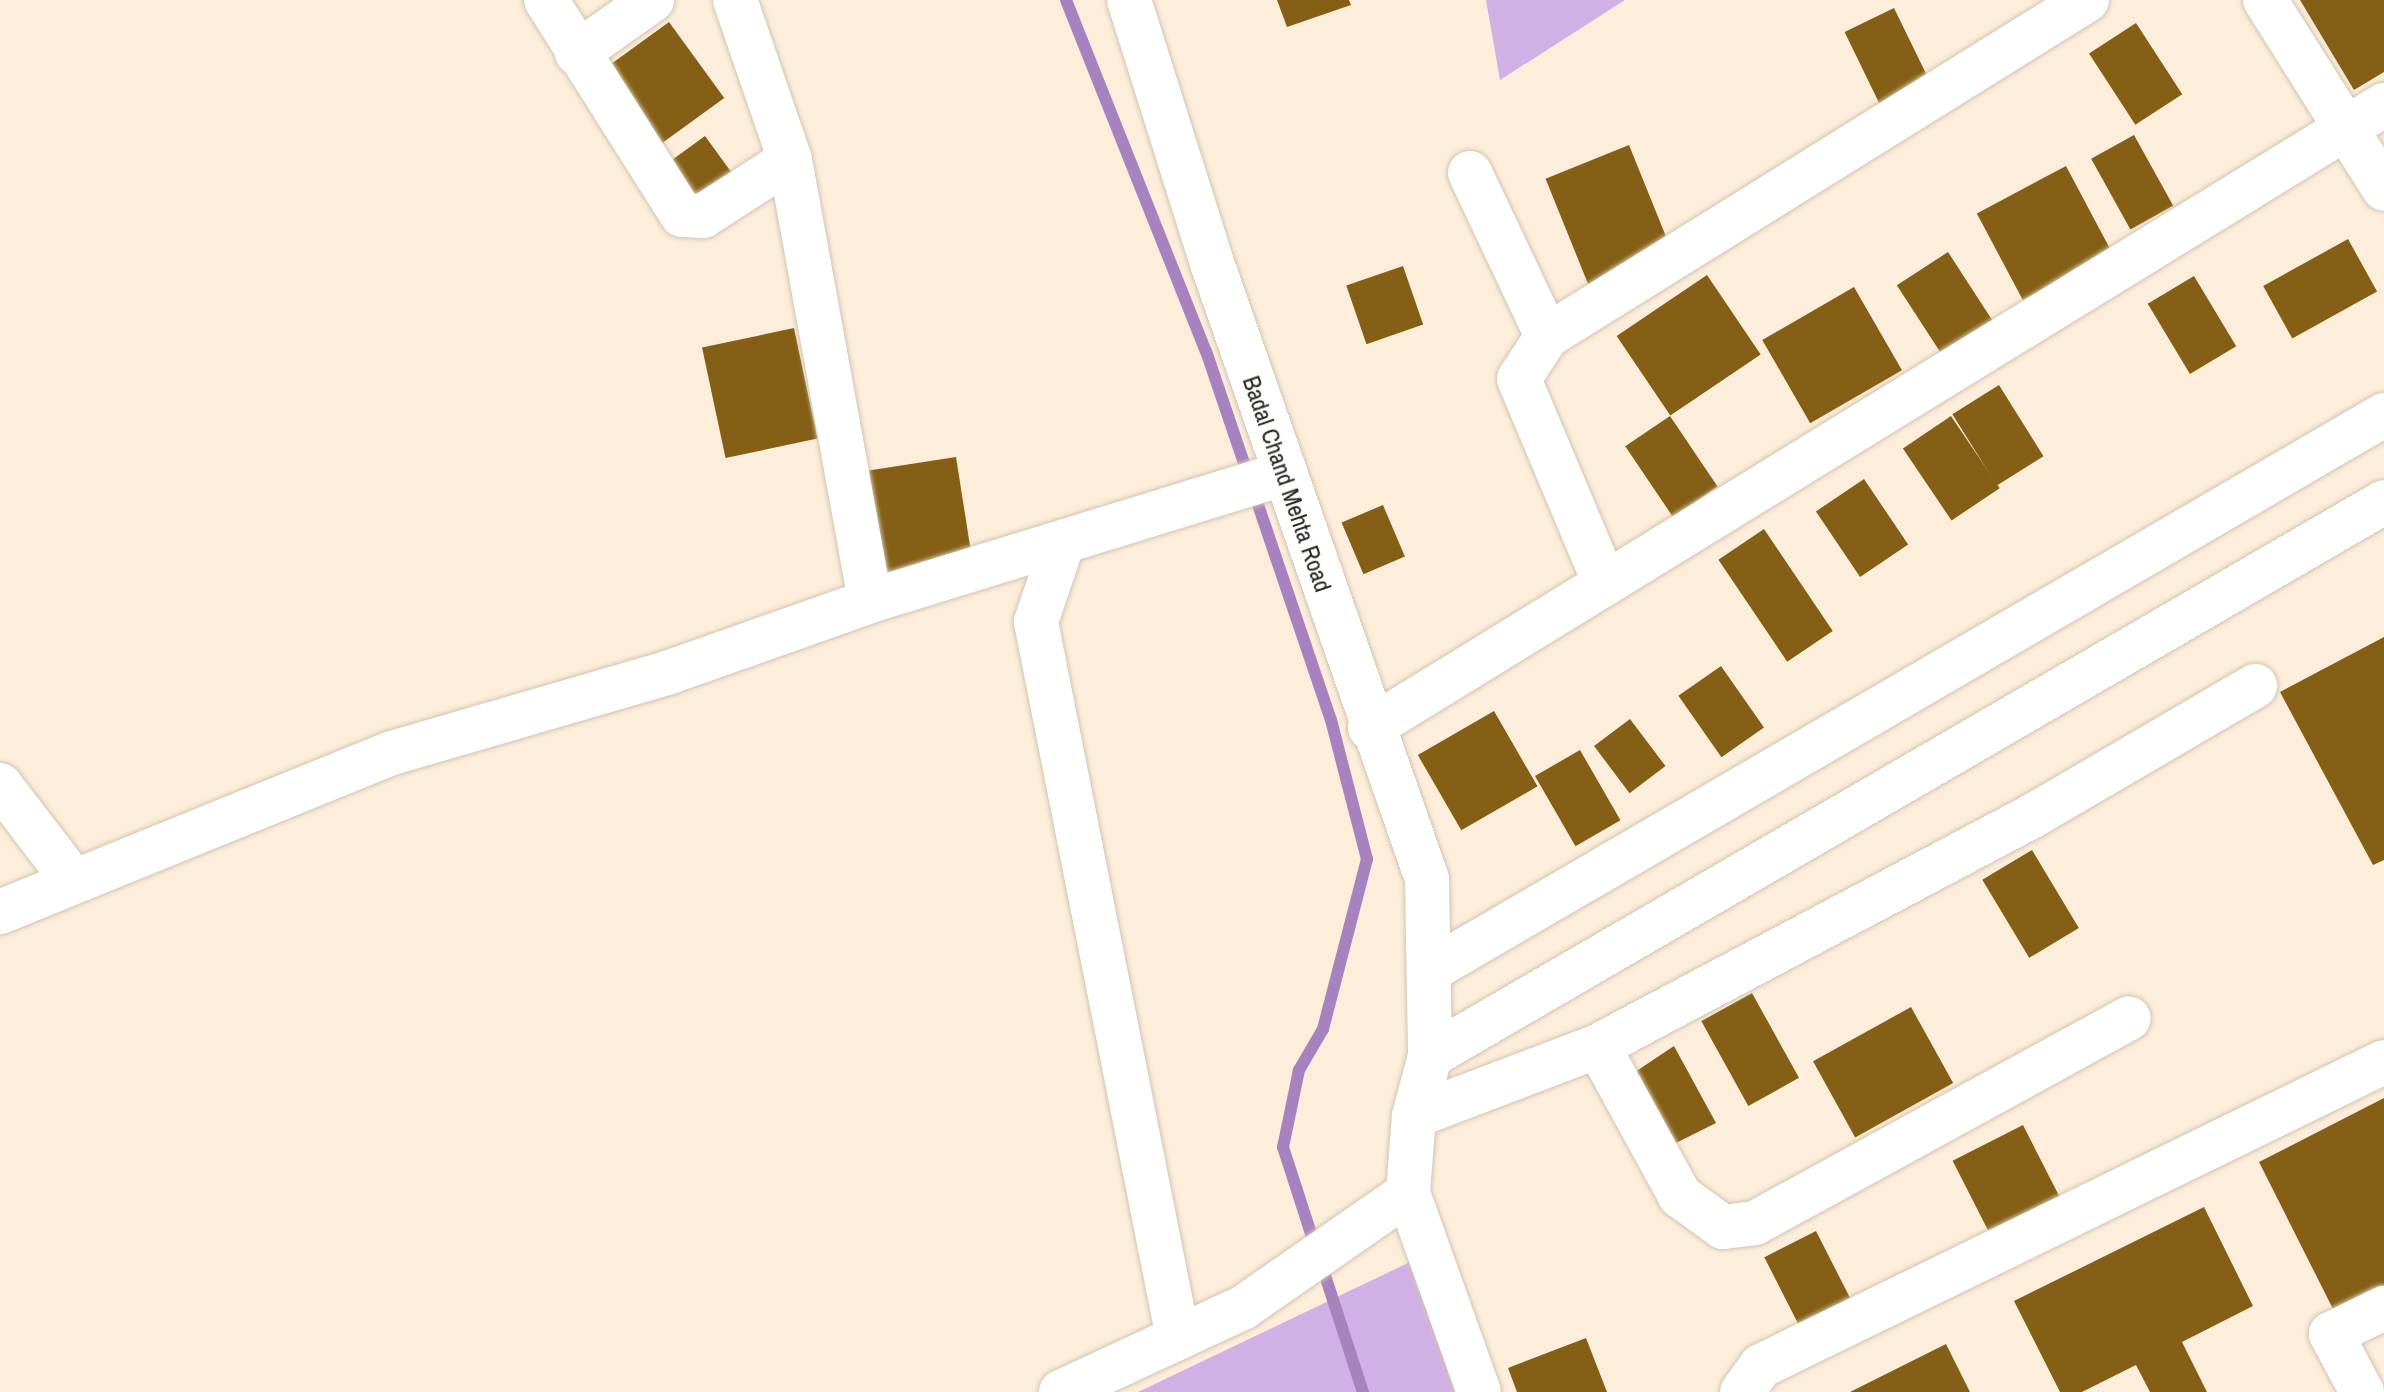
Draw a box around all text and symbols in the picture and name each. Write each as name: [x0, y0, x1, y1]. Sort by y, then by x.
street label: Badal Chand Mehta Road: [1237, 372, 1337, 596]

